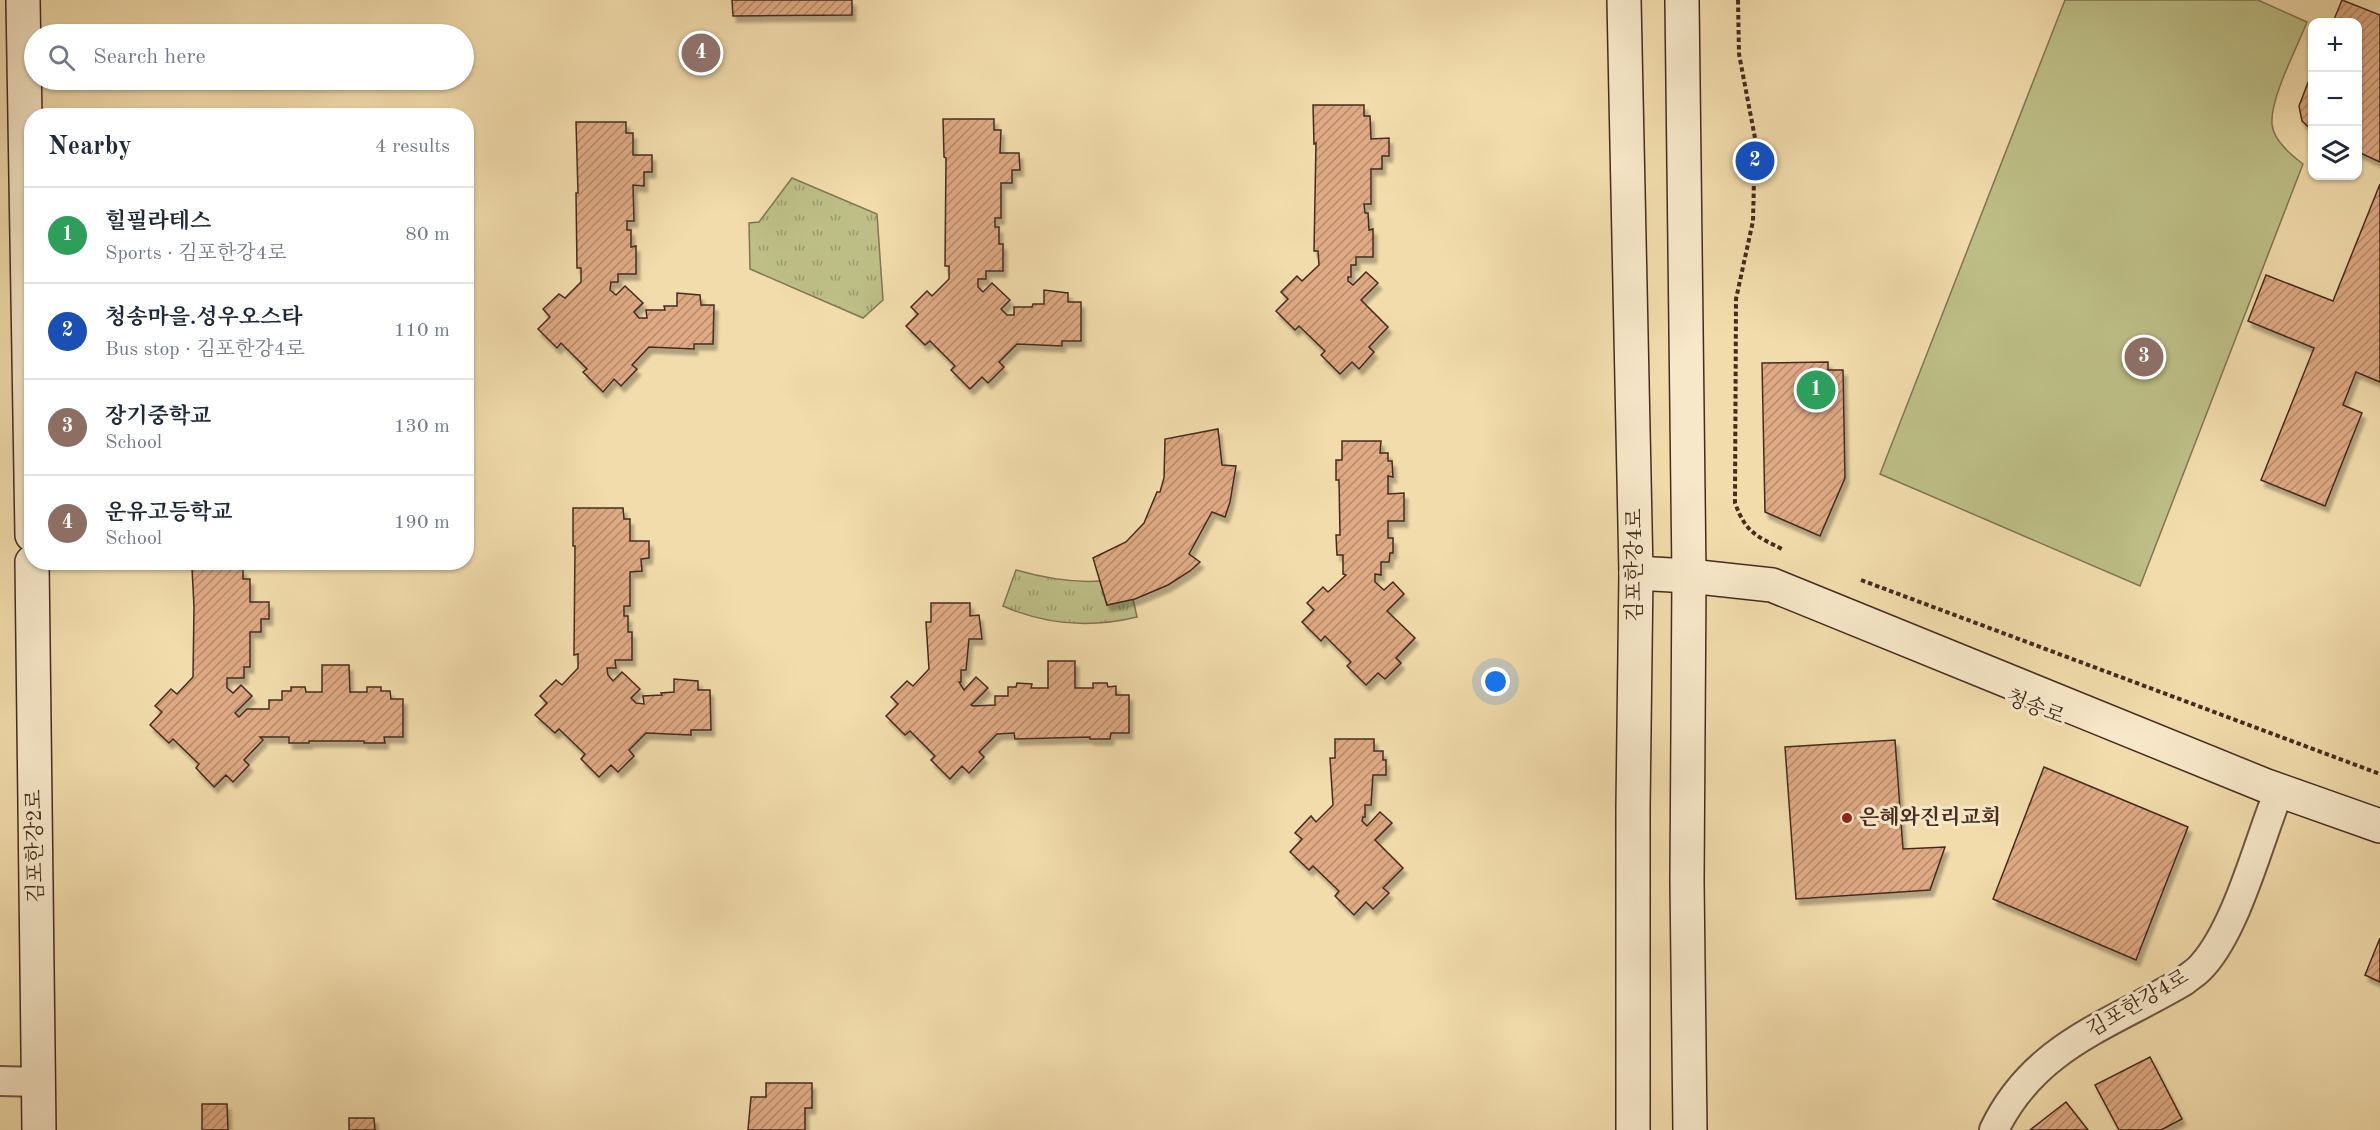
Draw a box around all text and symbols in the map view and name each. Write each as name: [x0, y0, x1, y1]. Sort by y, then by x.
map controls: [2308, 18, 2362, 180]
button: +: [2308, 18, 2362, 72]
search box: [24, 24, 474, 90]
pin: 4: [682, 31, 720, 76]
icon: search: [45, 41, 78, 74]
text: Search here: [93, 46, 206, 68]
button: −: [2308, 72, 2362, 126]
button: layers: [2308, 126, 2362, 180]
text: Nearby: [48, 134, 132, 160]
text: 4 results: [375, 137, 450, 157]
pin: 2: [1736, 138, 1774, 184]
text: 힐필라테스: [105, 211, 211, 233]
text: 1: [62, 225, 73, 245]
text: 80 m: [405, 225, 450, 245]
text: Sports · 김포한강4로: [105, 244, 287, 264]
text: 청송마을.성우오스타: [105, 307, 302, 329]
text: 2: [62, 321, 73, 341]
text: 110 m: [394, 321, 450, 341]
pin: 3: [2124, 334, 2164, 380]
text: Bus stop · 김포한강4로: [105, 340, 305, 360]
pin: 1: [1796, 368, 1836, 412]
text: 장기중학교: [105, 406, 211, 428]
text: 3: [62, 417, 73, 437]
text: 130 m: [394, 417, 450, 437]
text: School: [105, 433, 162, 453]
text: 운유고등학교: [105, 502, 233, 524]
street label: 김포한강4로: [1623, 508, 1646, 622]
text: 4: [62, 513, 73, 533]
text: 190 m: [394, 513, 450, 533]
text: School: [105, 529, 162, 549]
your location: [1481, 667, 1510, 696]
street label: 청송로: [2003, 685, 2068, 729]
street label: 김포한강2로: [23, 789, 47, 903]
place label: 은혜와진리교회: [1859, 805, 2001, 829]
marker: 은혜와진리교회: [1840, 811, 1854, 825]
street label: 김포한강4로: [2083, 965, 2192, 1041]

